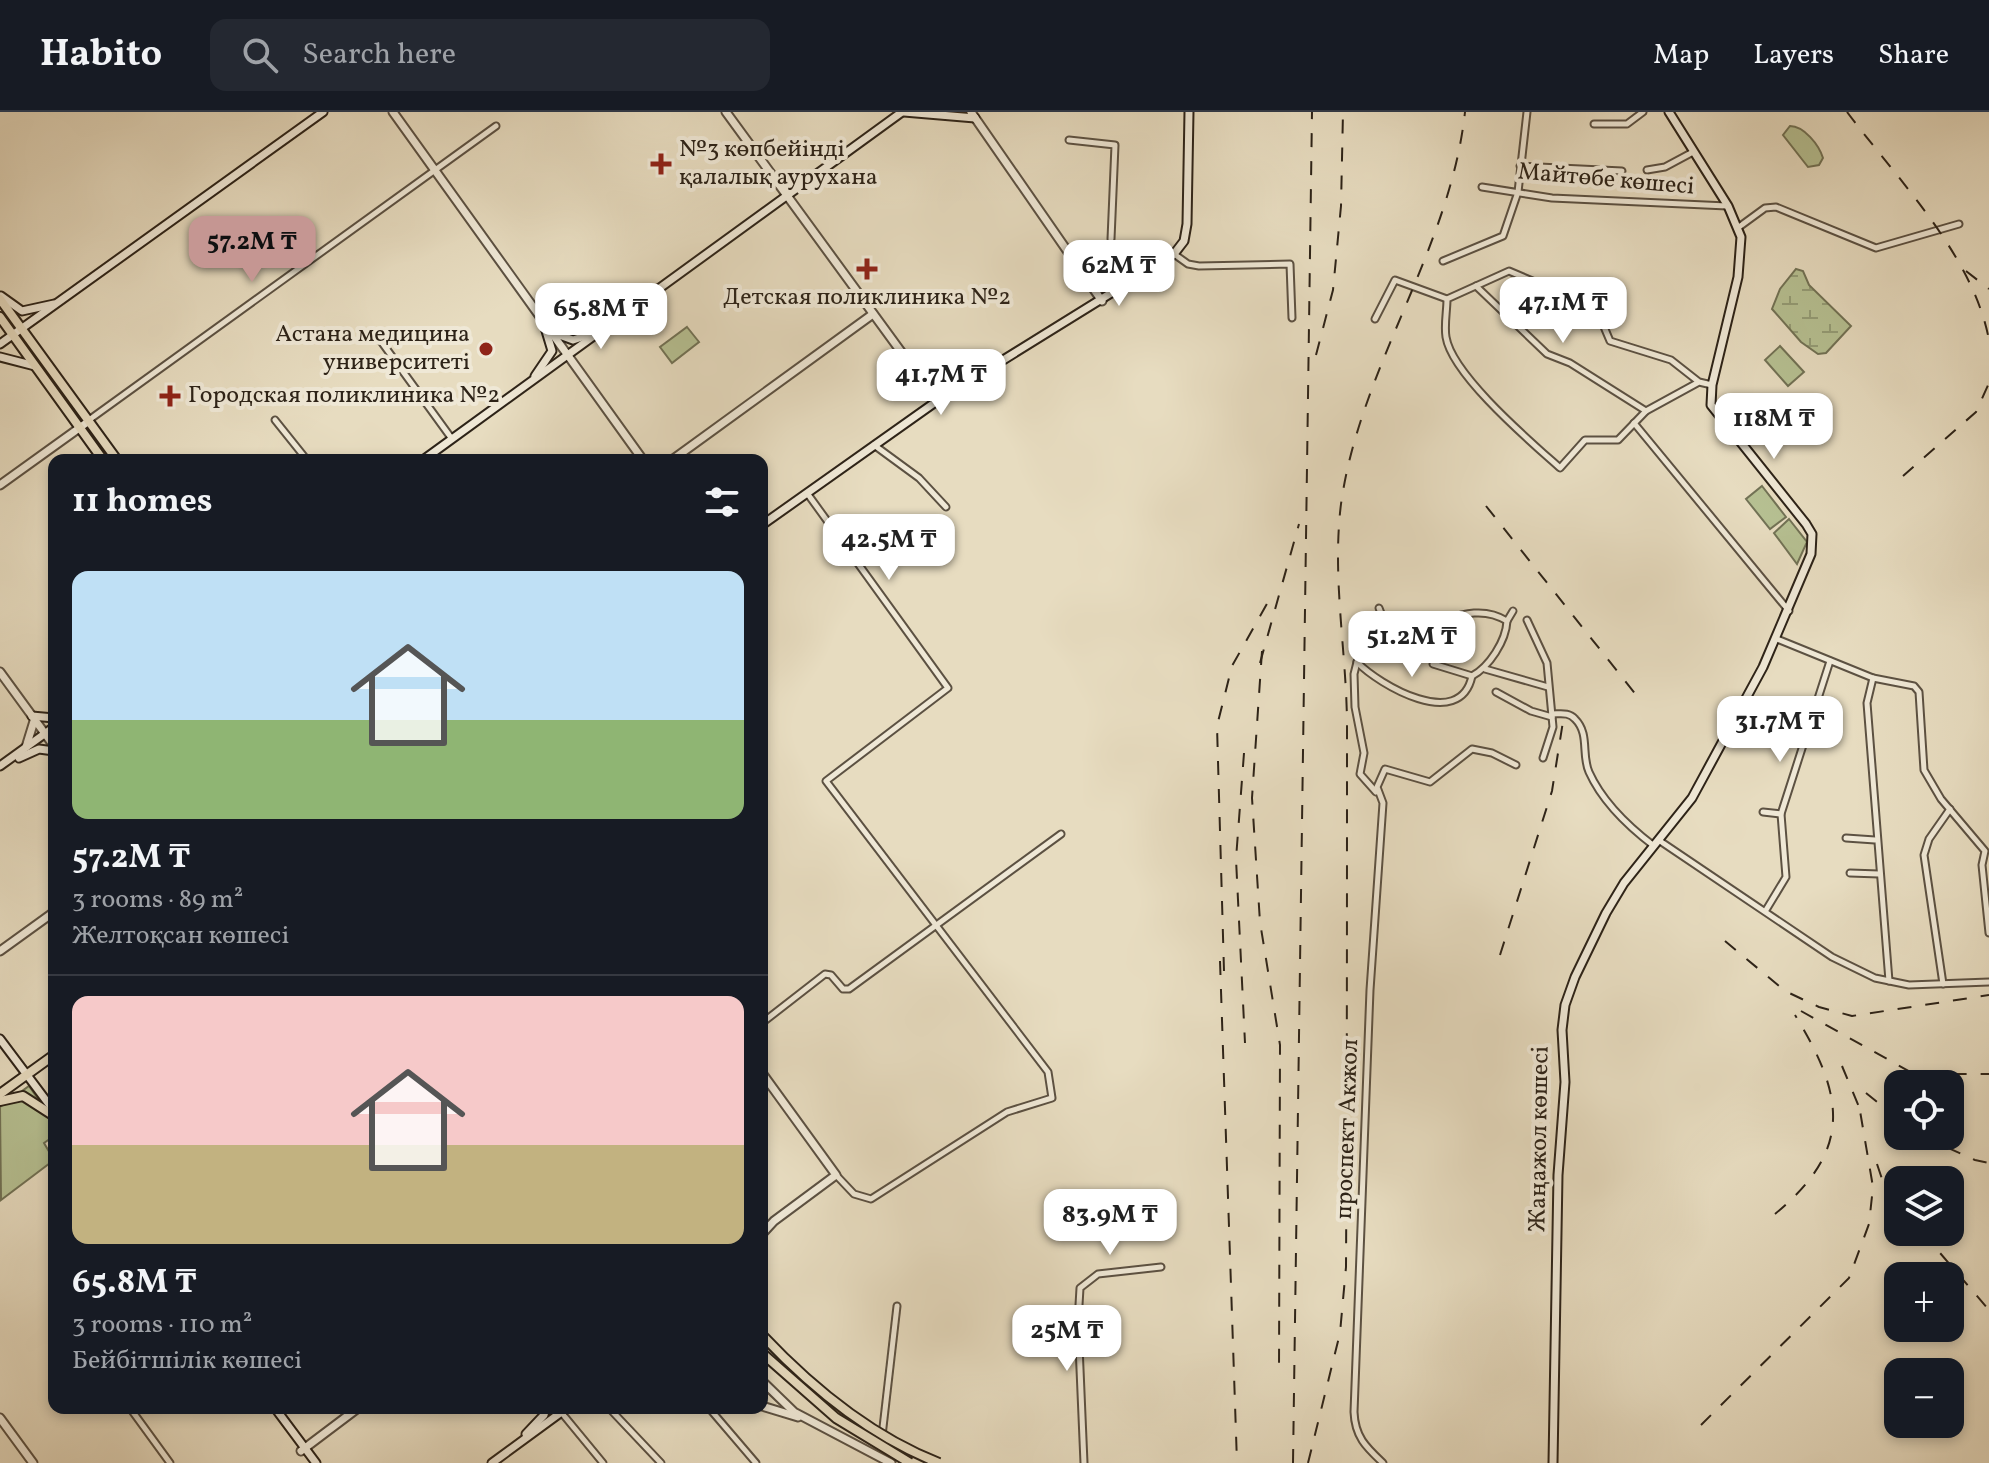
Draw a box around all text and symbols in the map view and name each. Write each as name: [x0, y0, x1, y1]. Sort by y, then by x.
search box: [210, 19, 770, 91]
text: Habito: [40, 29, 162, 82]
icon: search: [238, 33, 282, 77]
text: Search here: [302, 34, 456, 76]
text: Map: [1653, 36, 1709, 75]
text: Layers: [1753, 36, 1834, 75]
text: Share: [1878, 36, 1949, 75]
place label: №3 көпбейінді қалалық аурухана: [679, 133, 878, 195]
marker: №3 көпбейінді қалалық аурухана: [650, 153, 672, 175]
street label: Майтөбе көшесі: [1516, 155, 1696, 205]
pin: 57.2M ₸: [178, 216, 326, 284]
text: 57.2M ₸: [207, 224, 297, 260]
pin: 62M ₸: [1063, 240, 1175, 308]
text: 62M ₸: [1081, 248, 1157, 284]
marker: Детская поликлиника №2: [856, 258, 878, 280]
pin: 47.1M ₸: [1489, 277, 1637, 345]
place label: Детская поликлиника №2: [723, 281, 1011, 315]
pin: 65.8M ₸: [527, 283, 675, 351]
text: 47.1M ₸: [1518, 285, 1608, 321]
text: 65.8M ₸: [553, 291, 649, 327]
place label: Астана медицина университеті: [275, 318, 470, 380]
marker: Астана медицина университеті: [477, 340, 495, 358]
pin: 41.7M ₸: [867, 349, 1015, 417]
text: 41.7M ₸: [895, 357, 987, 393]
place label: Городская поликлиника №2: [188, 379, 500, 413]
marker: Городская поликлиника №2: [159, 385, 181, 407]
pin: 118M ₸: [1709, 393, 1839, 461]
text: 118M ₸: [1733, 401, 1815, 437]
text: 11 homes: [72, 479, 212, 526]
icon: filters: [700, 480, 744, 524]
pin: 42.5M ₸: [815, 514, 963, 582]
text: 42.5M ₸: [841, 522, 937, 558]
pin: 51.2M ₸: [1338, 611, 1486, 679]
text: 51.2M ₸: [1366, 619, 1458, 655]
icon: home: [336, 623, 480, 767]
pin: 31.7M ₸: [1706, 696, 1854, 764]
text: 31.7M ₸: [1735, 704, 1825, 740]
text: 57.2M ₸: [72, 835, 190, 882]
text: 3 rooms · 89 m²: [72, 882, 243, 918]
text: Желтоқсан көшесі: [72, 918, 289, 954]
street label: проспект Акжол: [1328, 1038, 1368, 1220]
street label: Жаңажол көшесі: [1521, 1046, 1559, 1232]
icon: home: [336, 1048, 480, 1192]
map controls: [1884, 1070, 1964, 1438]
button: locate: [1884, 1070, 1964, 1150]
button: layers: [1884, 1166, 1964, 1246]
pin: 83.9M ₸: [1036, 1189, 1184, 1257]
text: 83.9M ₸: [1062, 1197, 1158, 1233]
text: 65.8M ₸: [72, 1260, 197, 1307]
button: +: [1884, 1262, 1964, 1342]
pin: 25M ₸: [1011, 1305, 1123, 1373]
text: 3 rooms · 110 m²: [72, 1307, 252, 1343]
text: 25M ₸: [1030, 1313, 1104, 1349]
text: Бейбітшілік көшесі: [72, 1343, 302, 1379]
button: −: [1884, 1358, 1964, 1438]

